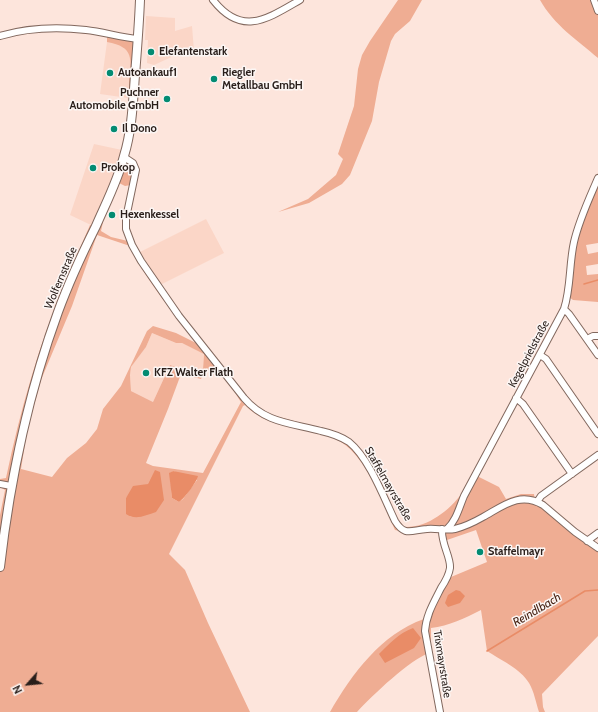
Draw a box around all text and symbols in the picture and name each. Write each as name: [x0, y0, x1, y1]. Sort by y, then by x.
place label: Elefantenstark: [159, 45, 227, 59]
marker: Elefantenstark: [146, 47, 156, 57]
place label: Autoankauf1: [118, 66, 177, 80]
place label: Riegler Metallbau GmbH: [222, 66, 303, 92]
marker: Autoankauf1: [105, 68, 115, 78]
marker: Riegler Metallbau GmbH: [209, 74, 219, 84]
place label: Puchner Automobile GmbH: [70, 86, 159, 112]
marker: Puchner Automobile GmbH: [162, 94, 172, 104]
place label: Il Dono: [122, 122, 157, 136]
marker: Il Dono: [109, 124, 119, 134]
place label: Prokop: [101, 161, 135, 175]
marker: Prokop: [88, 163, 98, 173]
place label: Hexenkessel: [120, 208, 179, 222]
marker: Hexenkessel: [107, 210, 117, 220]
street label: Wolfernstraße: [42, 245, 80, 311]
street label: Kegelprielstraße: [506, 318, 552, 390]
place label: KFZ Walter Flath: [154, 366, 233, 380]
marker: KFZ Walter Flath: [141, 368, 151, 378]
street label: Staffelmayrstraße: [361, 445, 415, 523]
place label: Staffelmayr: [488, 545, 544, 559]
marker: Staffelmayr: [475, 547, 485, 557]
water label: Reindlbach: [510, 590, 564, 630]
street label: Trixmayrstraße: [430, 629, 454, 699]
north arrow: [8, 664, 48, 704]
text: N: [9, 683, 25, 696]

